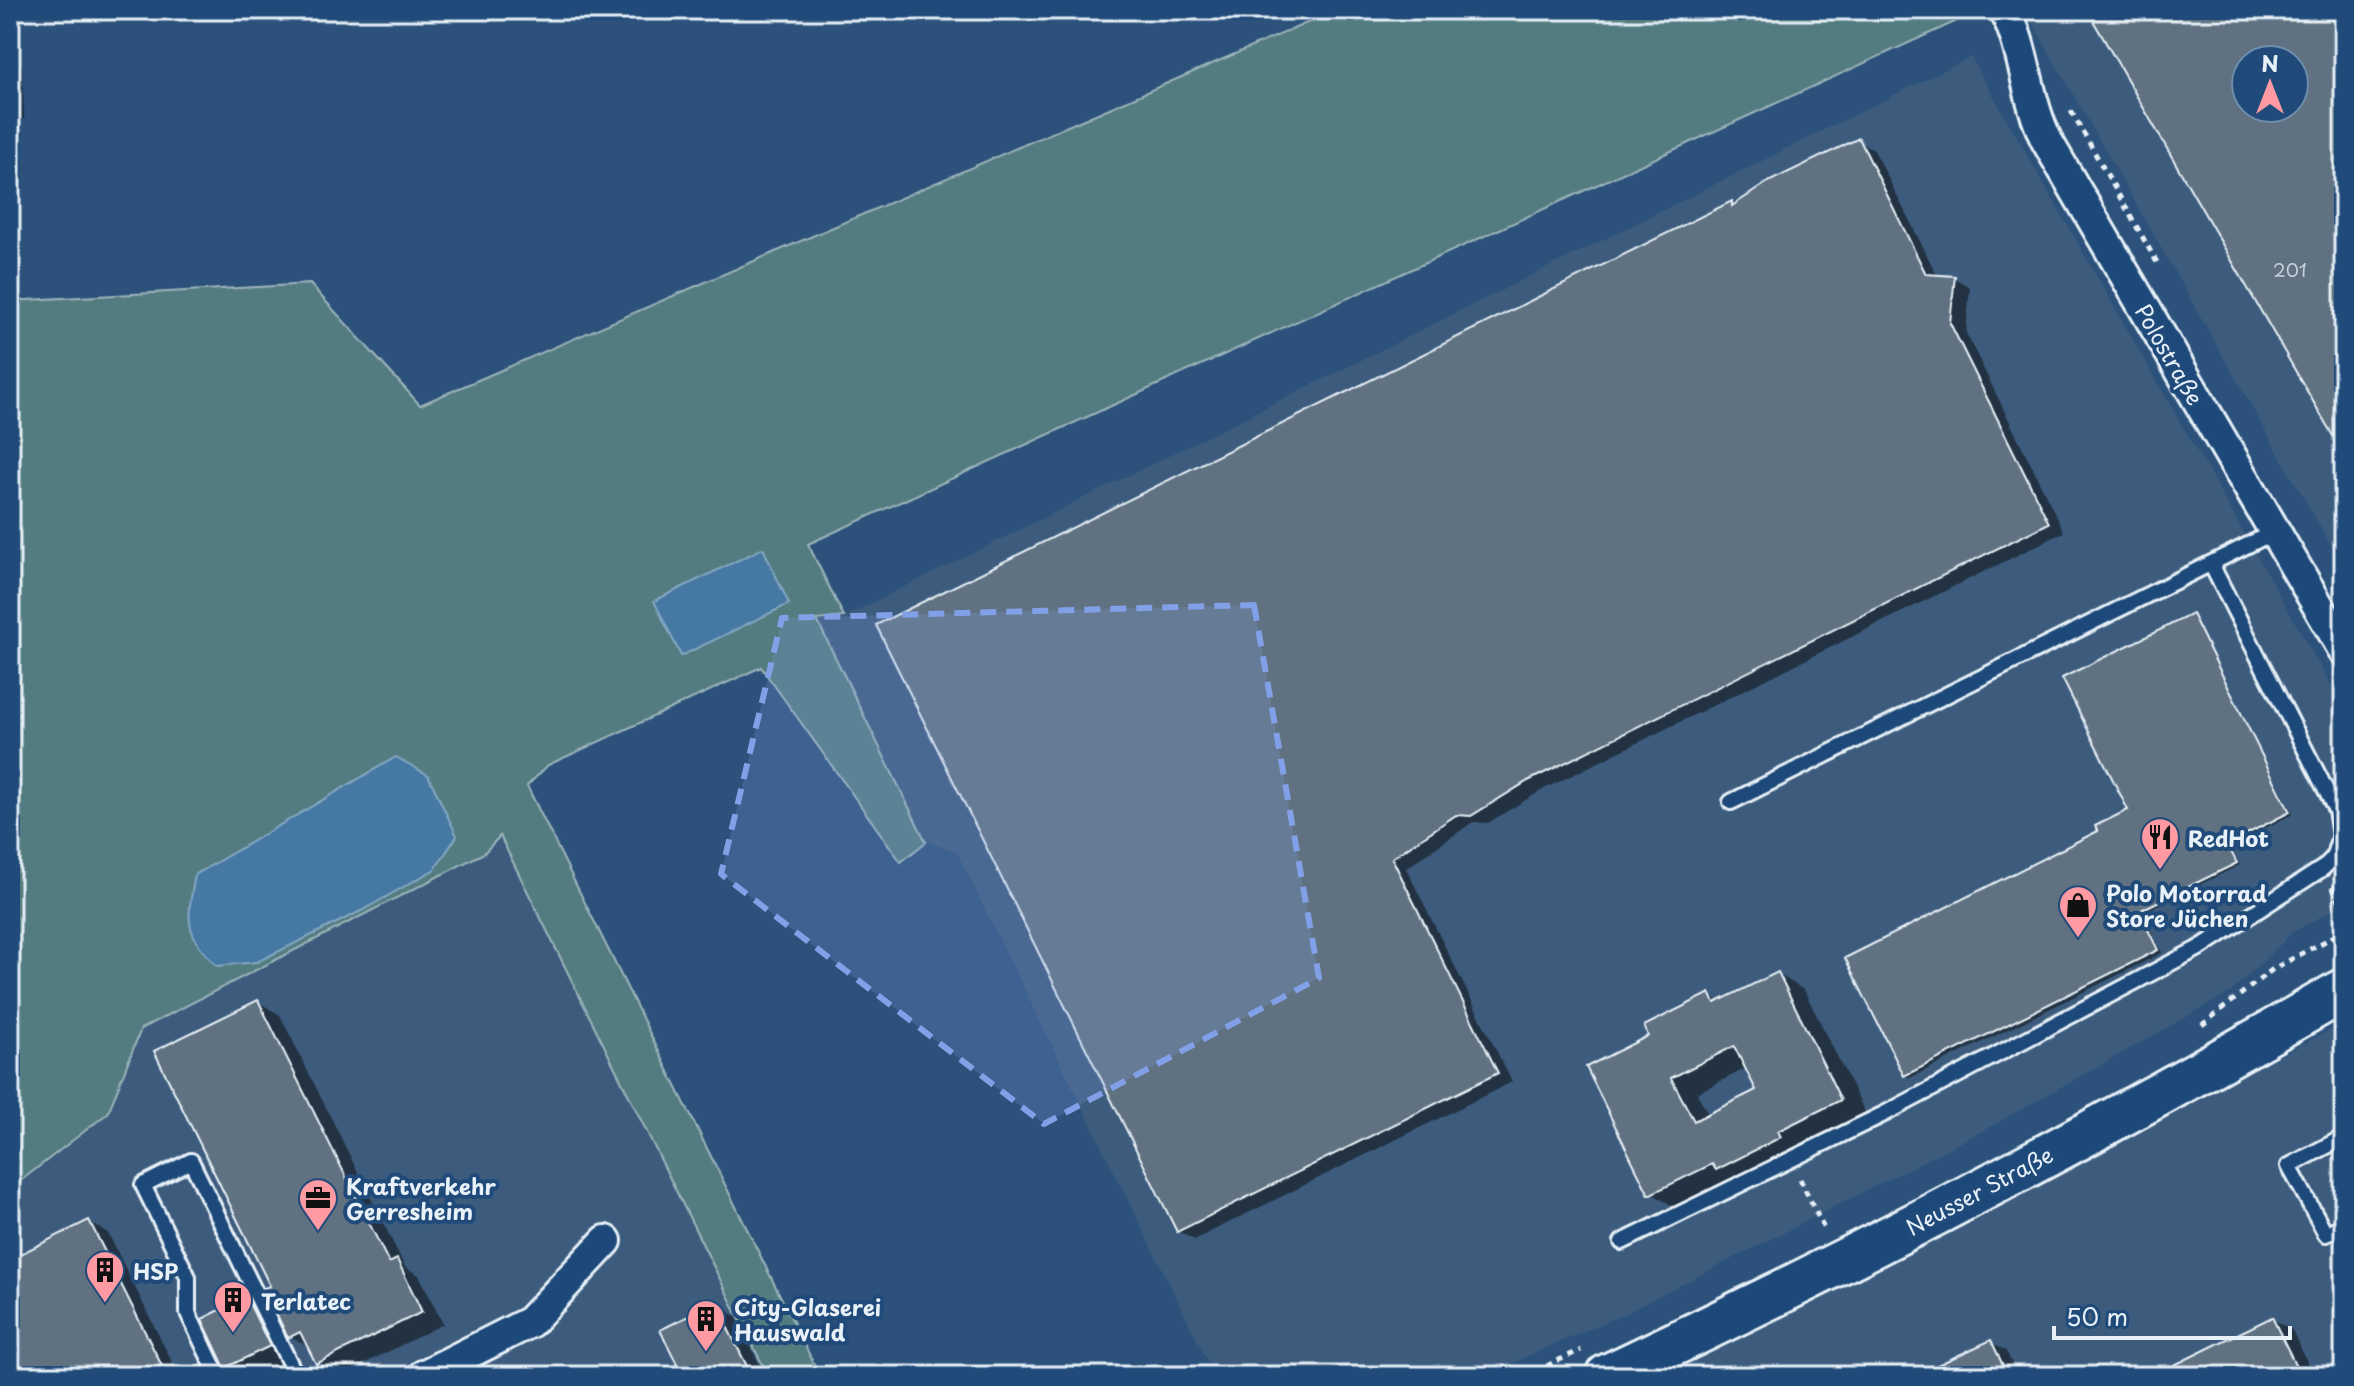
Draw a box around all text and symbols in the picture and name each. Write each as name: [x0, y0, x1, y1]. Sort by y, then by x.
north arrow: [2230, 44, 2310, 124]
text: N: [2261, 46, 2279, 79]
house number: 201: [2273, 256, 2307, 283]
street label: Polostraße: [2128, 297, 2212, 411]
restaurant icon: RedHot: [2139, 816, 2181, 871]
place label: RedHot: [2188, 821, 2269, 854]
place label: Polo Motorrad Store Jüchen: [2106, 876, 2267, 934]
shop icon: Polo Motorrad Store Jüchen: [2057, 884, 2099, 939]
street label: Neusser Straße: [1900, 1137, 2058, 1243]
place label: Kraftverkehr Gerresheim: [346, 1169, 497, 1227]
office icon: Kraftverkehr Gerresheim: [297, 1177, 339, 1232]
building icon: HSP: [84, 1249, 126, 1304]
place label: HSP: [133, 1254, 178, 1287]
building icon: Terlatec: [212, 1279, 254, 1334]
place label: Terlatec: [261, 1284, 351, 1317]
place label: City-Glaserei Hauswald: [734, 1290, 881, 1348]
scale bar: [2054, 1290, 2290, 1340]
building icon: City-Glaserei Hauswald: [685, 1298, 727, 1353]
text: 50 m: [2066, 1298, 2128, 1334]

